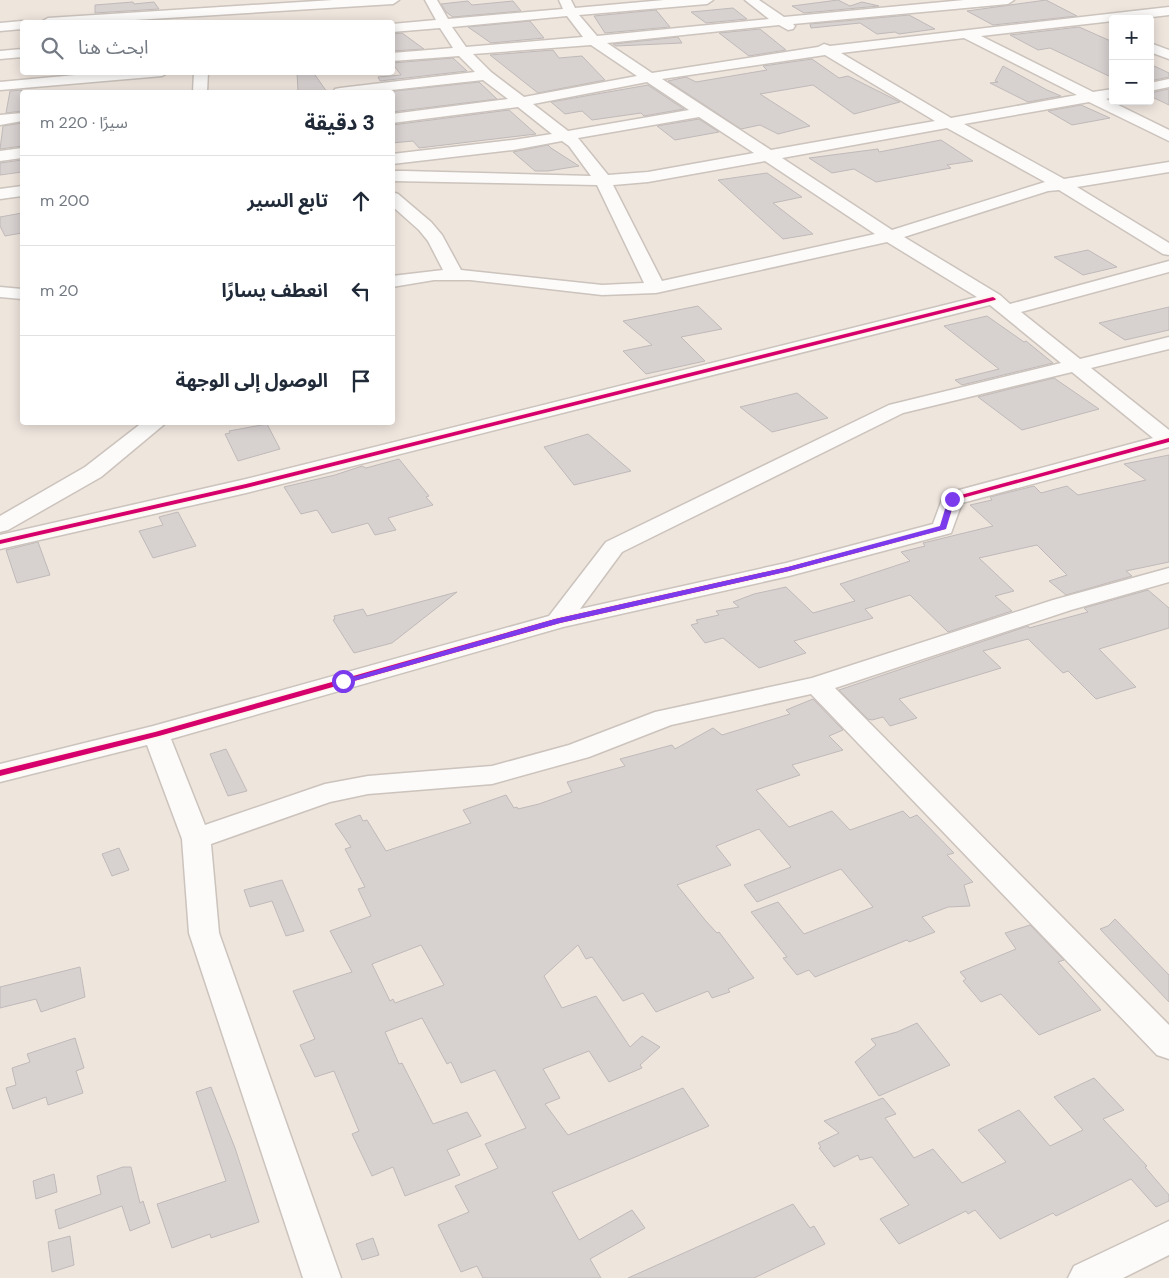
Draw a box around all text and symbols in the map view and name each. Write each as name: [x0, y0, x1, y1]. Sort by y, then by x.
map controls: [1109, 15, 1154, 105]
button: +: [1109, 15, 1154, 60]
search box: [20, 20, 395, 75]
icon: search: [38, 34, 66, 62]
text: ابحث هنا: [78, 35, 149, 60]
button: −: [1109, 60, 1154, 105]
text: 3 دقيقة: [305, 109, 375, 137]
text: سيرًا · 220 m: [40, 112, 128, 133]
icon: ahead: [347, 187, 375, 215]
text: تابع السير: [247, 188, 328, 213]
text: 200 m: [40, 190, 89, 211]
icon: left: [347, 277, 375, 305]
text: انعطف يسارًا: [221, 278, 328, 303]
text: 20 m: [40, 280, 79, 301]
icon: arrive: [347, 367, 375, 395]
text: الوصول إلى الوجهة: [176, 368, 328, 393]
route end: [941, 488, 964, 511]
route start: [332, 670, 355, 693]

